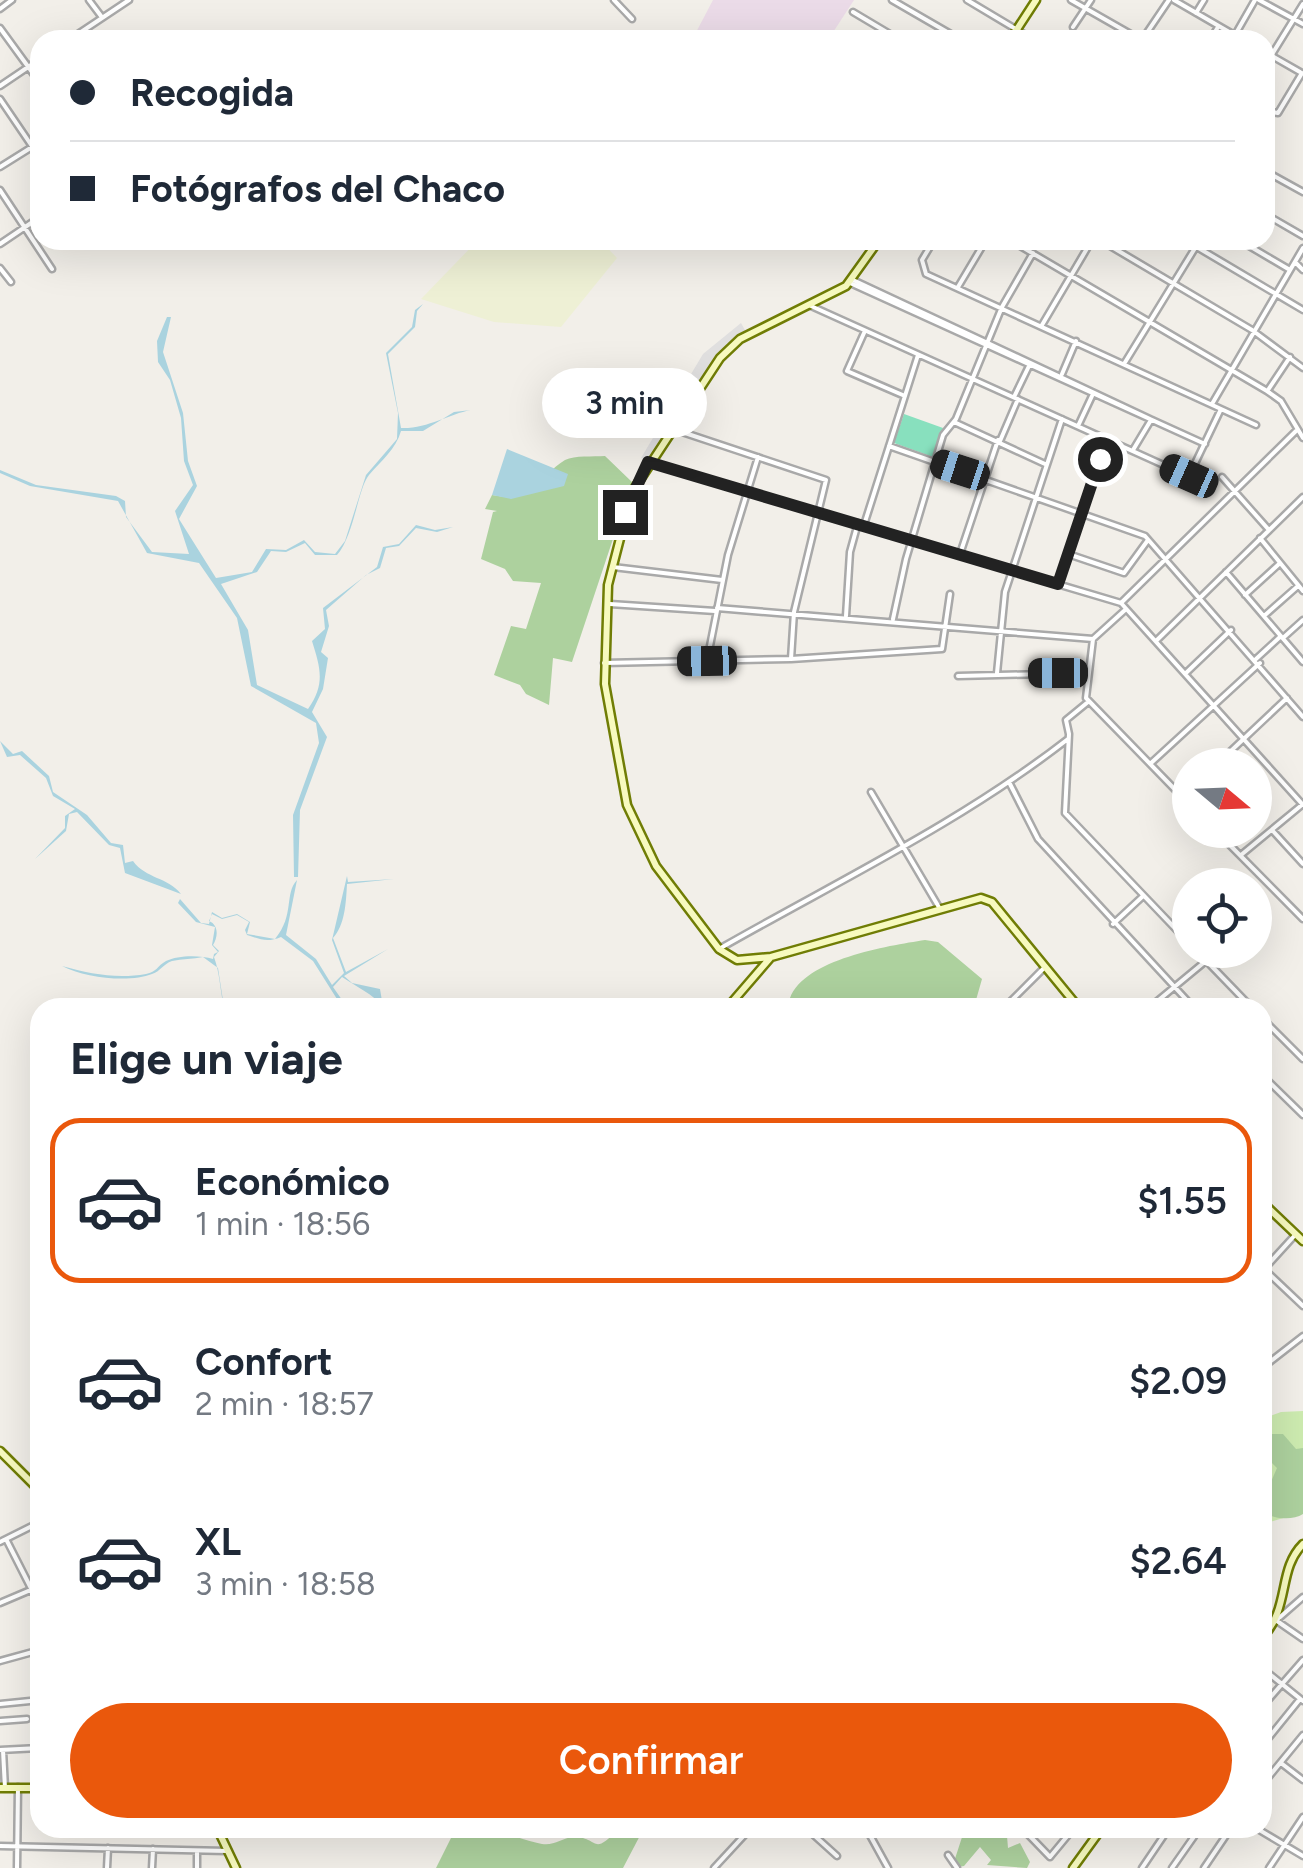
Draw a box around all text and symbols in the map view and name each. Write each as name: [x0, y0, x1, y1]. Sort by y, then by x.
text: Recogida: [130, 70, 294, 116]
text: Fotógrafos del Chaco: [130, 166, 505, 212]
callout: 3 min: [542, 367, 708, 437]
text: 3 min: [585, 384, 664, 422]
route start: [1078, 437, 1123, 482]
car: [927, 446, 993, 494]
car: [1155, 450, 1223, 502]
route end: [603, 490, 648, 535]
car: [677, 645, 737, 677]
car: [1028, 658, 1088, 688]
north arrow: [1172, 748, 1272, 848]
map controls: [1172, 748, 1272, 968]
button: locate: [1172, 868, 1272, 968]
text: Elige un viaje: [70, 1031, 343, 1085]
icon: car: [75, 1156, 165, 1246]
text: Económico: [195, 1159, 390, 1205]
text: $1.55: [1137, 1178, 1227, 1224]
text: 1 min · 18:56: [195, 1205, 370, 1243]
icon: car: [75, 1336, 165, 1426]
text: Confort: [195, 1339, 332, 1385]
text: $2.09: [1129, 1358, 1227, 1404]
text: 2 min · 18:57: [195, 1385, 374, 1423]
icon: car: [75, 1516, 165, 1606]
text: XL: [195, 1519, 241, 1565]
text: $2.64: [1130, 1538, 1227, 1584]
text: 3 min · 18:58: [195, 1565, 376, 1603]
button: Confirmar: [70, 1703, 1232, 1818]

